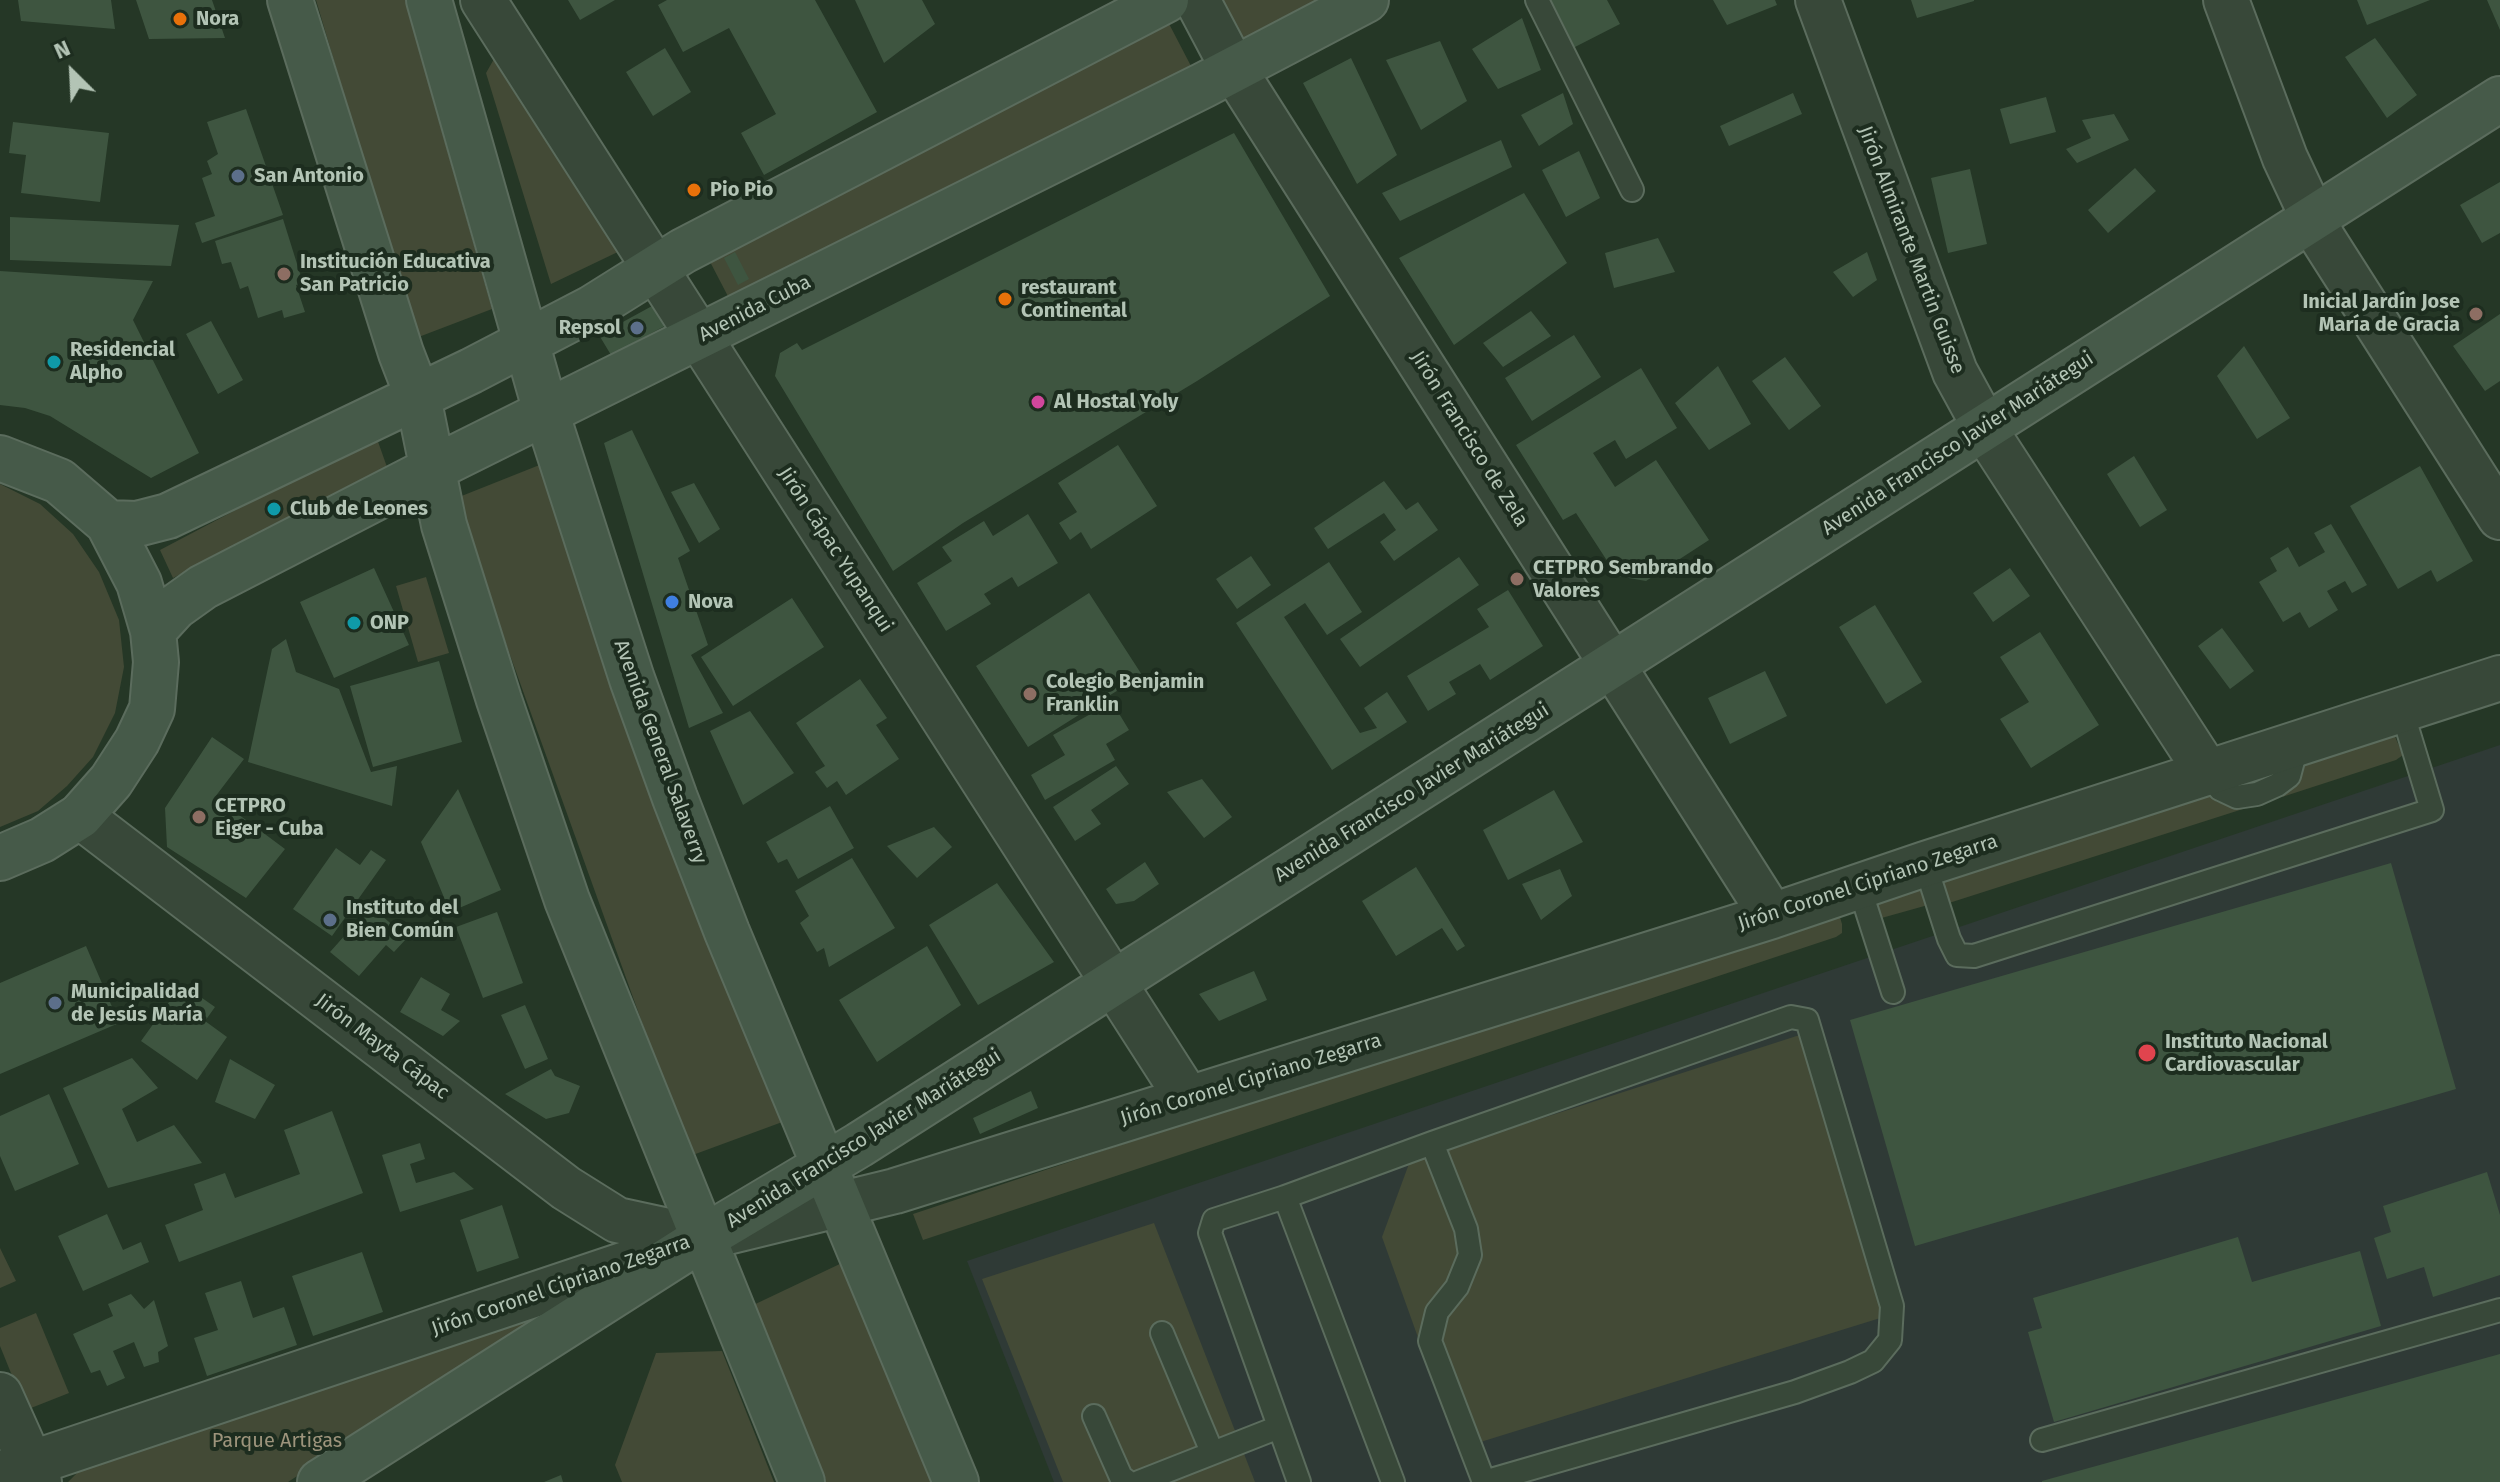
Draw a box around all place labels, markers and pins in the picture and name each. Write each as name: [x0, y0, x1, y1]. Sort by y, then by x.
place label: Nora: [196, 7, 239, 31]
marker: Nora: [171, 10, 189, 28]
place label: San Antonio: [254, 164, 364, 188]
marker: San Antonio: [229, 167, 247, 185]
place label: Pio Pio: [710, 178, 773, 202]
marker: Pio Pio: [685, 181, 703, 199]
place label: Institución Educativa San Patricio: [300, 250, 491, 297]
marker: Institución Educativa San Patricio: [275, 265, 293, 283]
place label: restaurant Continental: [1021, 276, 1127, 323]
marker: restaurant Continental: [996, 290, 1014, 308]
place label: Inicial Jardín Jose María de Gracia: [2302, 290, 2460, 337]
marker: Inicial Jardín Jose María de Gracia: [2467, 305, 2485, 323]
place label: Repsol: [559, 316, 621, 340]
marker: Repsol: [628, 319, 646, 337]
place label: Residencial Alpho: [70, 338, 175, 385]
marker: Residencial Alpho: [45, 353, 63, 371]
place label: Al Hostal Yoly: [1054, 390, 1178, 414]
marker: Al Hostal Yoly: [1029, 393, 1047, 411]
place label: Club de Leones: [290, 497, 428, 521]
marker: Club de Leones: [265, 500, 283, 518]
place label: CETPRO Sembrando Valores: [1533, 556, 1713, 603]
marker: CETPRO Sembrando Valores: [1508, 570, 1526, 588]
place label: Nova: [688, 590, 734, 614]
marker: Nova: [663, 593, 681, 611]
place label: ONP: [370, 611, 409, 635]
marker: ONP: [345, 614, 363, 632]
place label: Colegio Benjamin Franklin: [1046, 670, 1204, 717]
marker: Colegio Benjamin Franklin: [1021, 685, 1039, 703]
place label: CETPRO Eiger - Cuba: [215, 794, 324, 841]
marker: CETPRO Eiger - Cuba: [190, 808, 208, 826]
place label: Instituto del Bien Común: [346, 896, 458, 943]
marker: Instituto del Bien Común: [321, 911, 339, 929]
place label: Municipalidad de Jesús María: [71, 980, 203, 1027]
marker: Municipalidad de Jesús María: [46, 994, 64, 1012]
place label: Instituto Nacional Cardiovascular: [2165, 1030, 2328, 1077]
marker: Instituto Nacional Cardiovascular: [2136, 1042, 2158, 1064]

